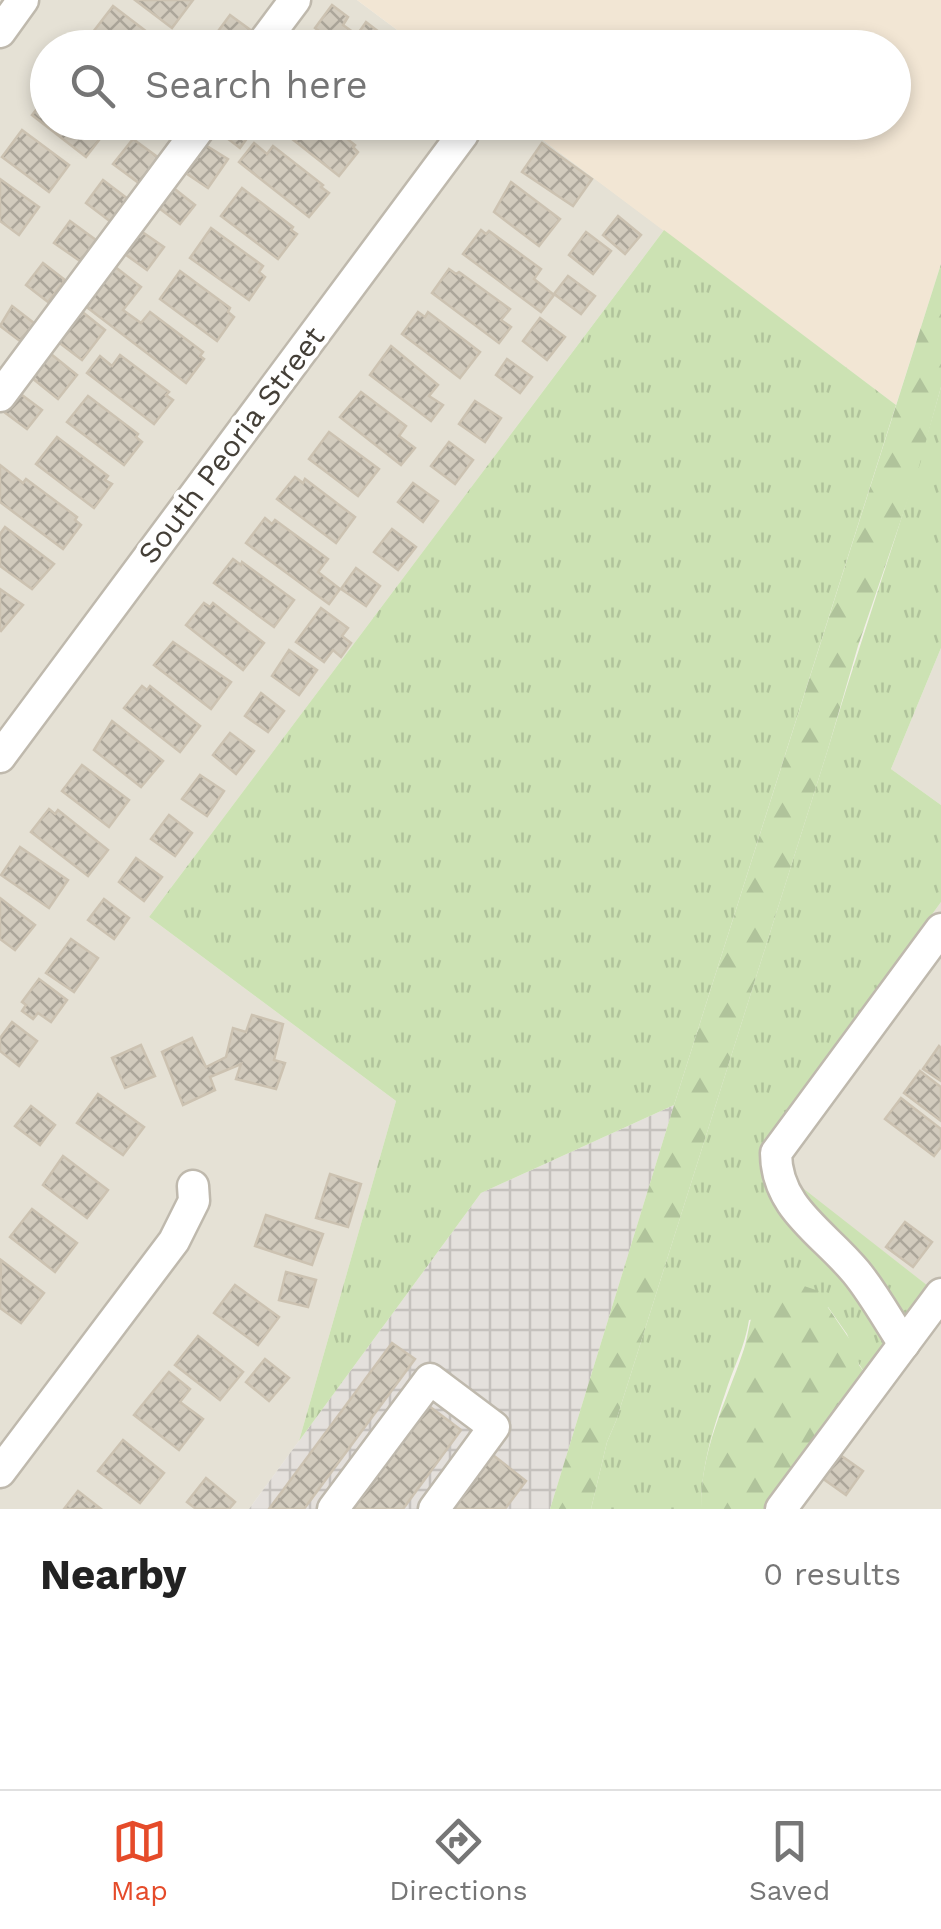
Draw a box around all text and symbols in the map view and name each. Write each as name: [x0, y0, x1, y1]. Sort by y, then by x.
search box: [30, 30, 911, 140]
icon: search: [65, 58, 120, 113]
text: Search here: [145, 63, 368, 107]
street label: South Peoria Street: [131, 319, 332, 570]
text: Nearby: [40, 1550, 187, 1599]
text: 0 results: [763, 1555, 901, 1593]
tab: Map: [111, 1814, 168, 1907]
tab: Directions: [389, 1814, 528, 1907]
tab: Saved: [749, 1814, 830, 1907]

